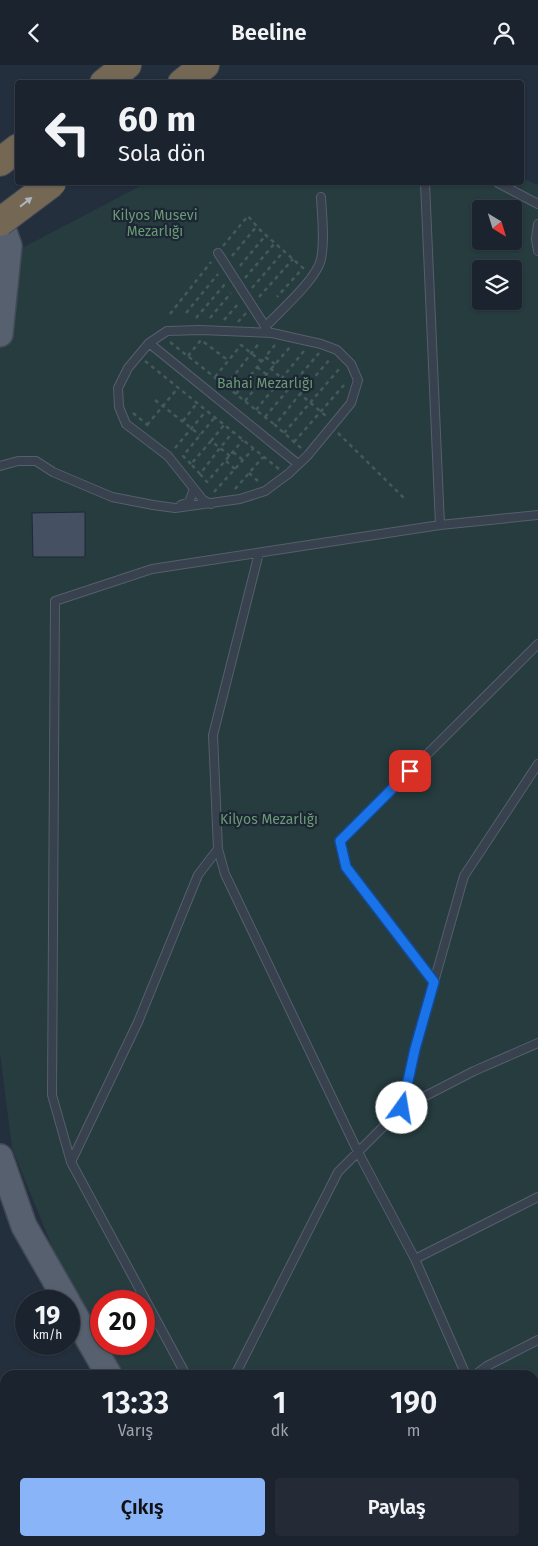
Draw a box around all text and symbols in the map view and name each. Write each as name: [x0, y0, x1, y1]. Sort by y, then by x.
icon: back: [20, 19, 48, 47]
text: Beeline: [231, 19, 307, 46]
icon: person: [490, 19, 518, 47]
text: 60 m: [118, 98, 196, 140]
icon: left: [35, 100, 100, 165]
text: Sola dön: [118, 140, 206, 167]
one-way arrow: [19, 197, 32, 208]
north arrow: [472, 200, 522, 250]
map controls: [472, 200, 522, 310]
park label: Kilyos Musevi Mezarlığı: [112, 207, 198, 240]
button: layers: [472, 260, 522, 310]
park label: Bahai Mezarlığı: [217, 375, 313, 392]
pin: [389, 750, 431, 792]
icon: arrive: [396, 757, 424, 785]
park label: Kilyos Mezarlığı: [220, 811, 318, 828]
position arrow: [375, 1081, 427, 1133]
speed limit sign: 20: [90, 1290, 155, 1355]
text: 19: [35, 1301, 60, 1331]
text: km/h: [33, 1328, 62, 1342]
text: 13:33: [101, 1385, 169, 1421]
text: 1: [273, 1385, 286, 1421]
text: 190: [390, 1385, 438, 1421]
text: Varış: [118, 1421, 153, 1440]
text: dk: [271, 1421, 288, 1440]
text: m: [407, 1421, 421, 1440]
button: Çıkış: [20, 1478, 265, 1536]
button: Paylaş: [275, 1478, 519, 1536]

